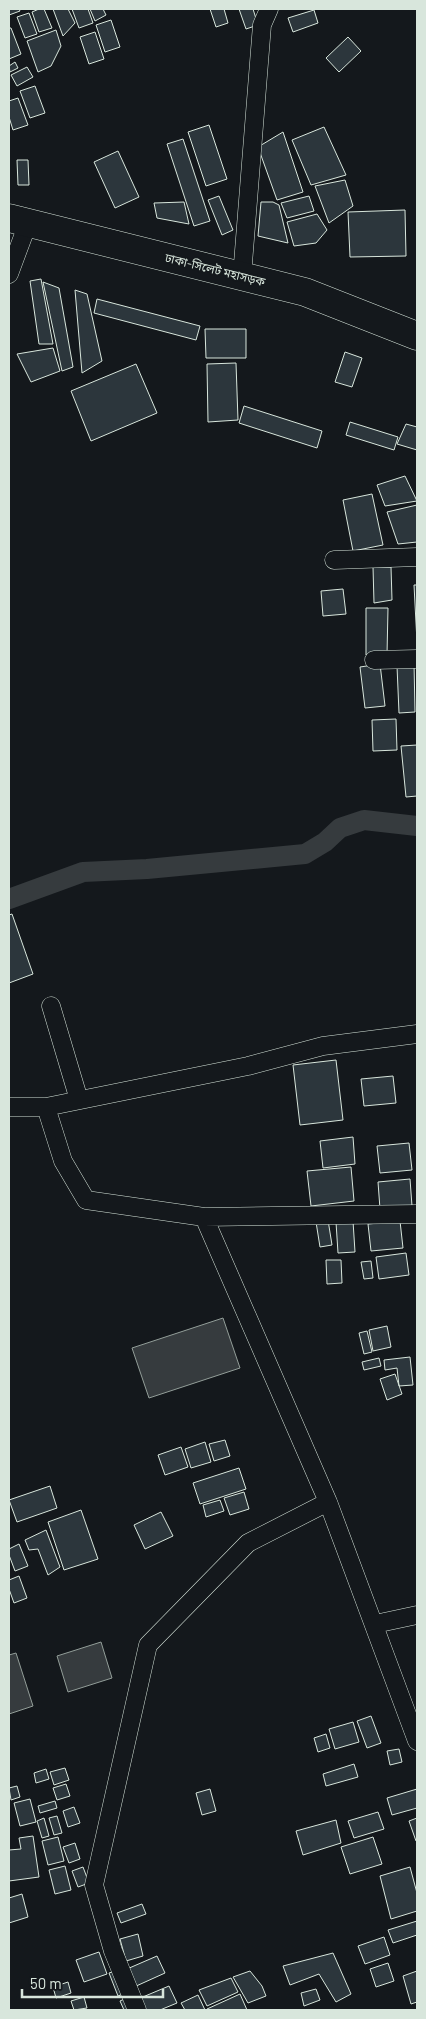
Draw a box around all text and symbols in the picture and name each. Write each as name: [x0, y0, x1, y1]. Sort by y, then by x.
street label: ঢাকা-সিলেট মহাসড়ক: [162, 250, 267, 289]
scale bar: [22, 1966, 164, 1998]
text: 50 m: [30, 1974, 62, 1992]

